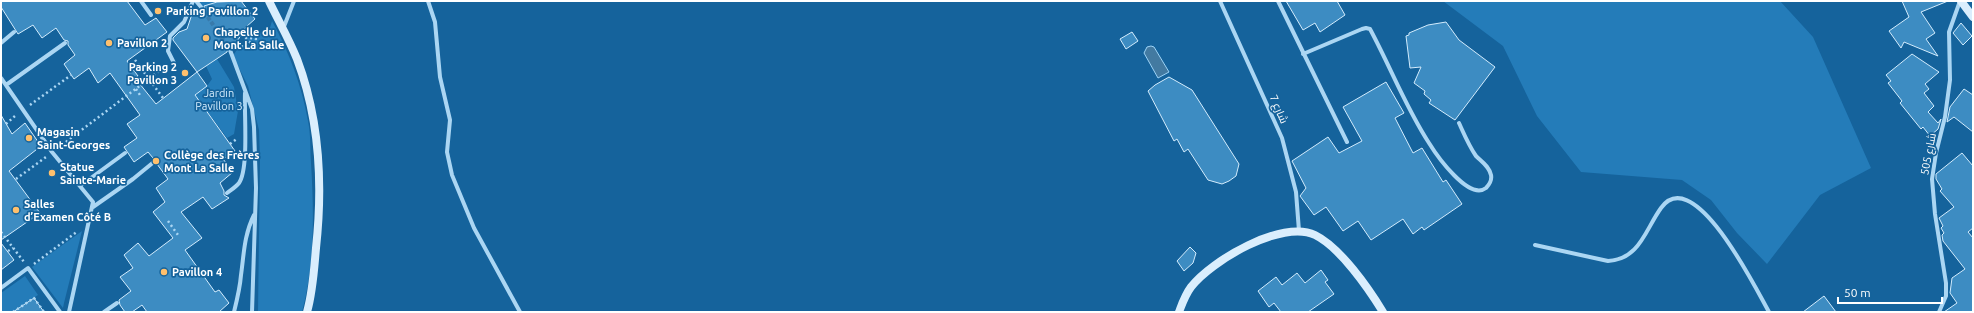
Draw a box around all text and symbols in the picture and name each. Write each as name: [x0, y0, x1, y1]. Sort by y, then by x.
place label: Parking Pavillon 2: [166, 5, 258, 17]
marker: Parking Pavillon 2: [153, 6, 163, 16]
place label: Chapelle du Mont La Salle: [214, 26, 284, 51]
marker: Chapelle du Mont La Salle: [201, 33, 211, 43]
place label: Pavillon 2: [117, 37, 167, 49]
marker: Pavillon 2: [104, 38, 114, 48]
place label: Parking 2 Pavillon 3: [127, 61, 177, 86]
marker: Parking 2 Pavillon 3: [180, 68, 190, 78]
park label: Jardin Pavillon 3: [195, 87, 243, 112]
street label: شارع 7: [1266, 93, 1290, 126]
place label: Magasin Saint-Georges: [37, 126, 110, 151]
street label: شارع 505: [1918, 132, 1940, 176]
marker: Magasin Saint-Georges: [24, 133, 34, 143]
place label: Collège des Frères Mont La Salle: [164, 149, 259, 174]
marker: Collège des Frères Mont La Salle: [151, 156, 161, 166]
place label: Statue Sainte-Marie: [60, 161, 126, 186]
marker: Statue Sainte-Marie: [47, 168, 57, 178]
place label: Salles d’Examen Côté B: [24, 198, 111, 223]
marker: Salles d’Examen Côté B: [11, 205, 21, 215]
place label: Pavillon 4: [172, 266, 222, 278]
marker: Pavillon 4: [159, 267, 169, 277]
scale bar: [1838, 279, 1942, 305]
text: 50 m: [1844, 286, 1871, 299]

